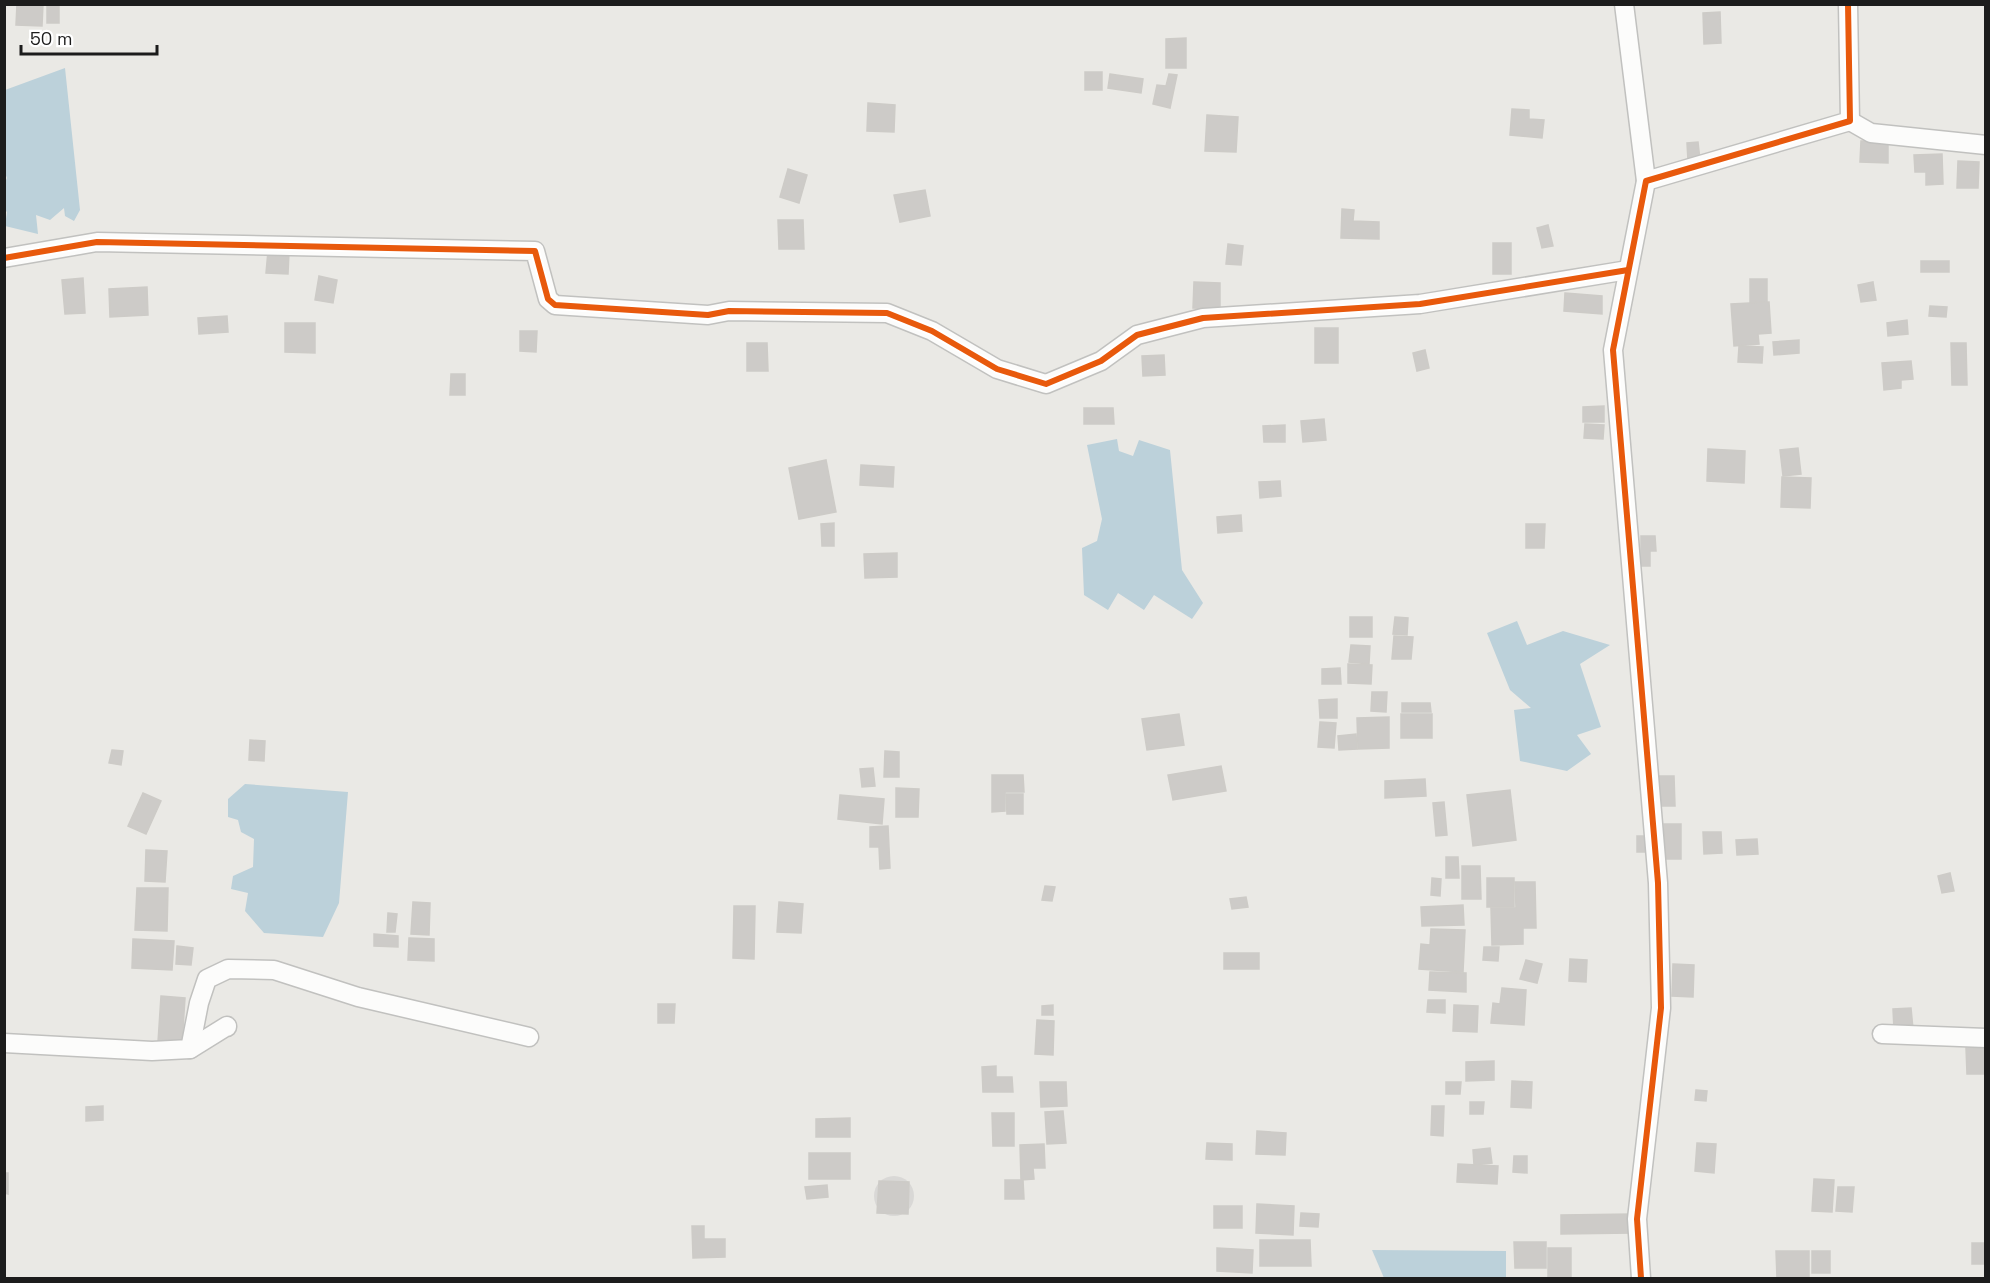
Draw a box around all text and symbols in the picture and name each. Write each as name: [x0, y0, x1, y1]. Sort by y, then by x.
scale bar: [21, 18, 158, 56]
text: 50 m: [30, 27, 72, 50]

